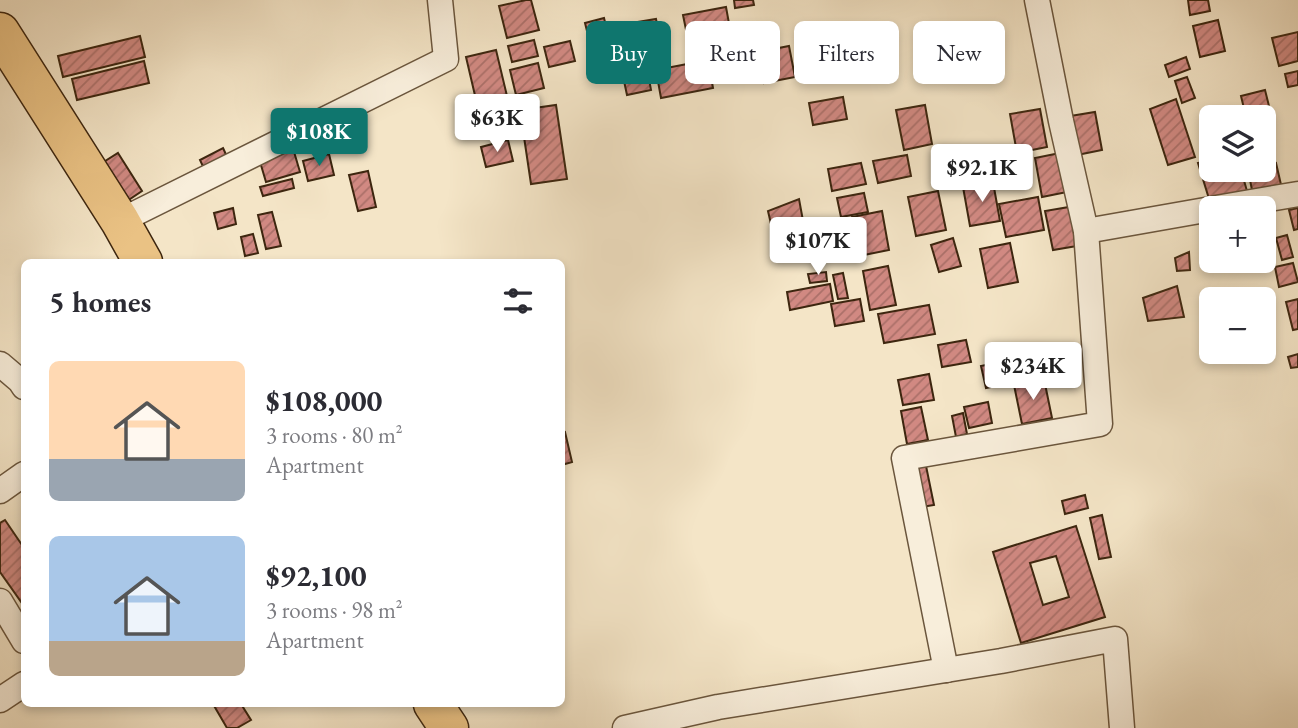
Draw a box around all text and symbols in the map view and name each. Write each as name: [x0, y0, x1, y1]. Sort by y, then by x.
chip: Buy: [586, 21, 671, 84]
chip: Rent: [685, 21, 780, 84]
chip: Filters: [794, 21, 899, 84]
chip: New: [913, 21, 1005, 84]
pin: $63K: [456, 94, 538, 154]
text: $63K: [471, 102, 523, 132]
map controls: [1199, 105, 1276, 364]
button: layers: [1199, 105, 1276, 182]
pin: $108K: [270, 108, 368, 168]
text: $108K: [287, 116, 351, 146]
pin: $92.1K: [925, 144, 1039, 204]
text: $92.1K: [947, 152, 1017, 182]
button: +: [1199, 196, 1276, 273]
pin: $107K: [769, 218, 867, 277]
text: $107K: [786, 225, 850, 255]
text: 5 homes: [49, 282, 151, 321]
icon: filters: [499, 282, 537, 320]
button: −: [1199, 287, 1276, 364]
pin: $234K: [984, 342, 1082, 402]
text: $234K: [1001, 350, 1065, 380]
text: $108,000: [266, 381, 382, 420]
icon: home: [105, 389, 189, 473]
text: 3 rooms · 80 m²: [266, 420, 403, 450]
text: Apartment: [266, 450, 364, 480]
text: $92,100: [266, 556, 367, 595]
icon: home: [105, 564, 189, 648]
text: 3 rooms · 98 m²: [266, 595, 403, 625]
text: Apartment: [266, 625, 364, 655]

